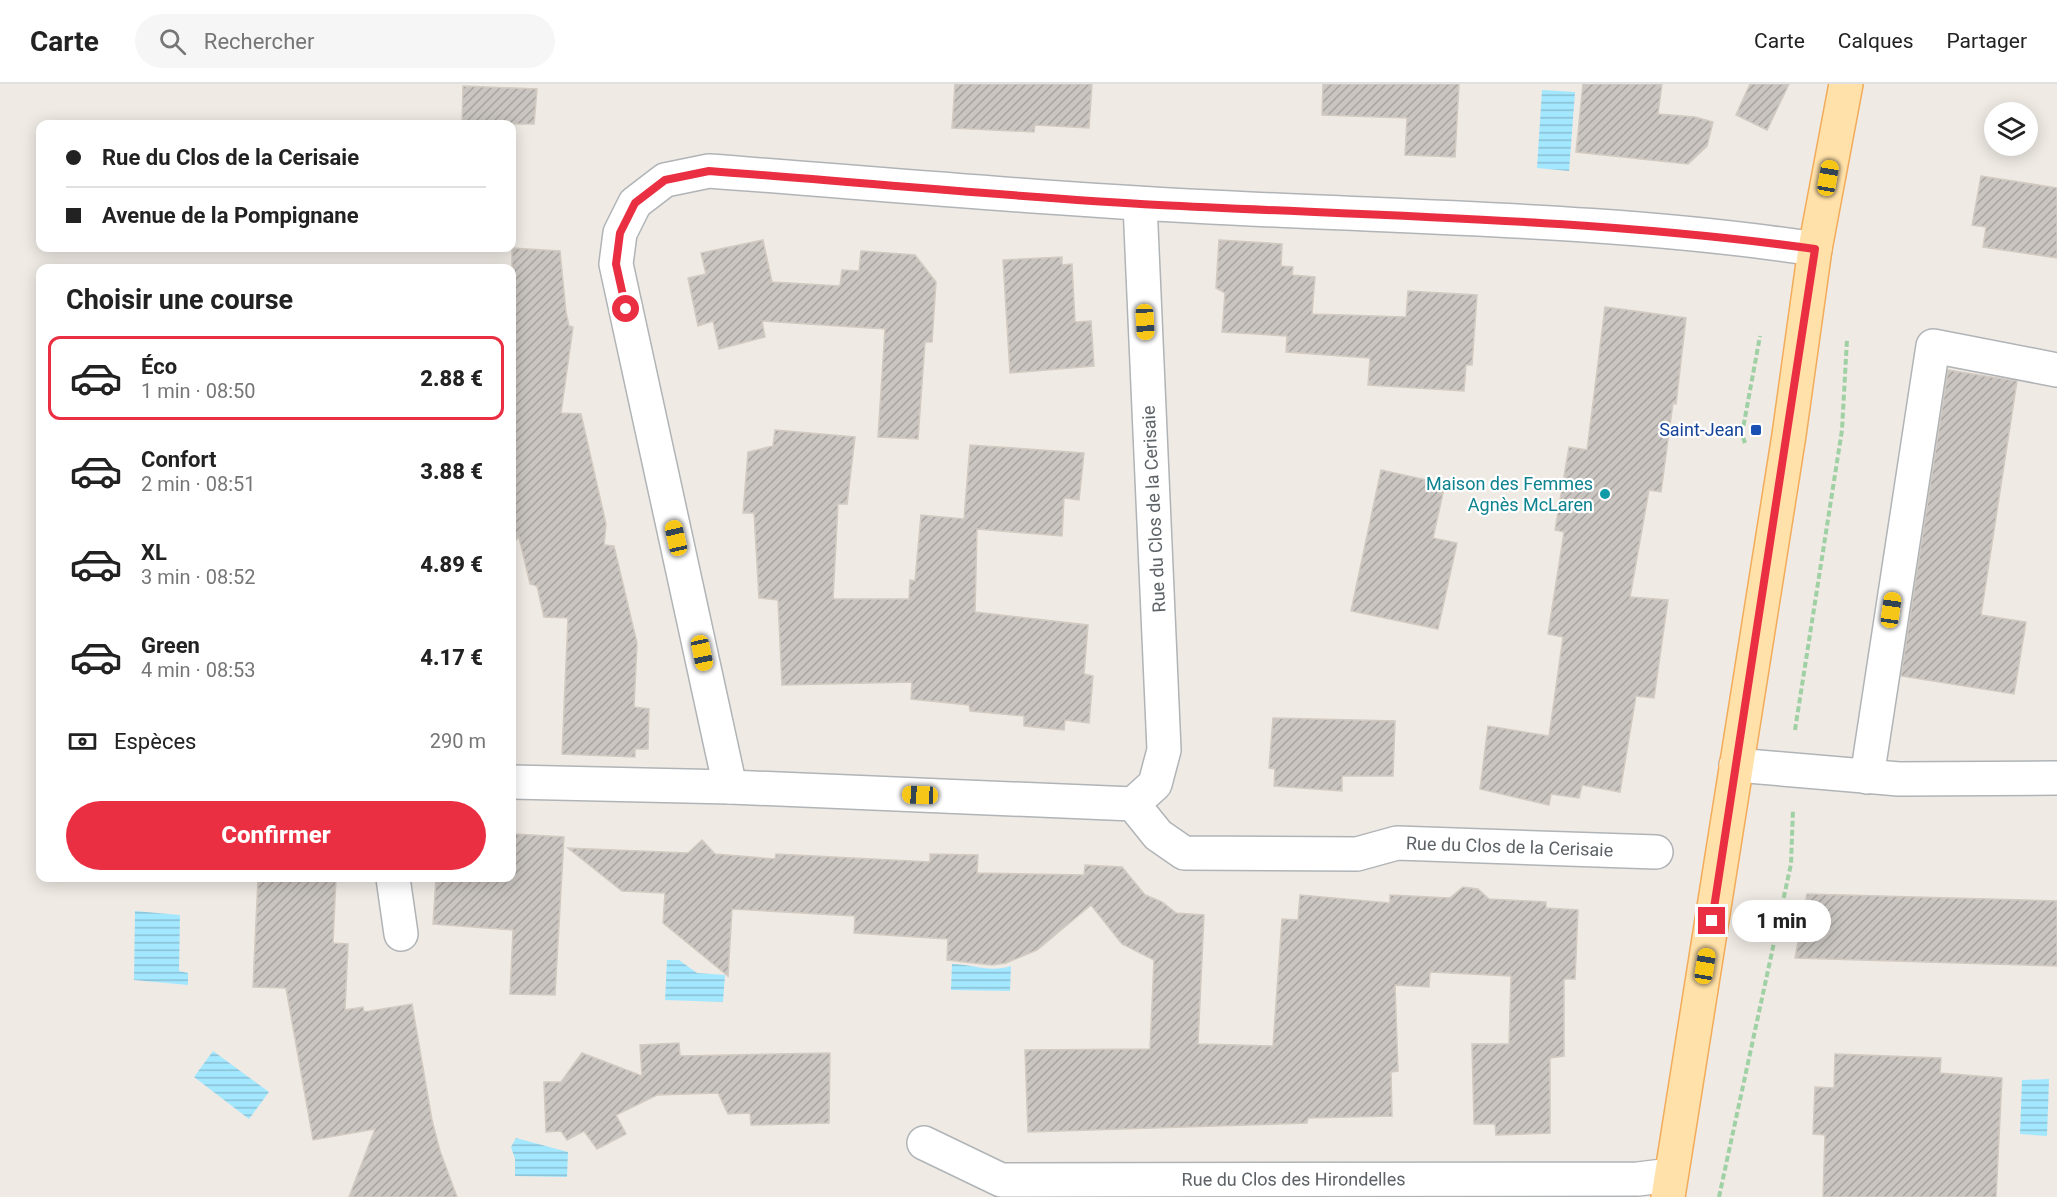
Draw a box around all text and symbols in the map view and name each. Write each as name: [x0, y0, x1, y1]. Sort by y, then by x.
search box: [135, 14, 555, 68]
text: Carte: [30, 25, 99, 58]
icon: search: [156, 25, 189, 58]
text: Rechercher: [204, 29, 314, 54]
text: Carte: [1754, 29, 1805, 53]
text: Calques: [1838, 29, 1913, 53]
text: Partager: [1946, 29, 2027, 53]
map controls: [1984, 102, 2038, 156]
button: layers: [1984, 102, 2038, 156]
text: Rue du Clos de la Cerisaie: [102, 145, 359, 170]
car: [1816, 159, 1840, 197]
text: Avenue de la Pompignane: [102, 203, 359, 228]
text: Choisir une course: [66, 284, 293, 316]
route start: [612, 295, 639, 322]
car: [1135, 304, 1155, 340]
icon: car: [69, 351, 123, 405]
text: Éco: [141, 354, 177, 379]
text: 2.88 €: [420, 366, 483, 391]
text: 1 min · 08:50: [141, 379, 256, 403]
street label: Rue du Clos de la Cerisaie: [1138, 405, 1169, 613]
place label: Saint-Jean: [1659, 419, 1744, 440]
marker: Saint-Jean: [1749, 423, 1763, 437]
icon: car: [69, 444, 123, 498]
text: Confort: [141, 447, 216, 472]
text: 3.88 €: [420, 459, 483, 484]
text: 2 min · 08:51: [141, 472, 256, 496]
place label: Maison des Femmes Agnès McLaren: [1426, 473, 1593, 515]
marker: Maison des Femmes Agnès McLaren: [1598, 487, 1612, 501]
car: [663, 518, 689, 558]
icon: car: [69, 537, 123, 591]
text: XL: [141, 540, 167, 565]
text: 4.89 €: [420, 552, 483, 577]
text: 3 min · 08:52: [141, 565, 256, 589]
car: [1880, 591, 1902, 629]
icon: car: [69, 630, 123, 684]
text: Green: [141, 633, 200, 658]
car: [689, 634, 715, 672]
text: 4.17 €: [420, 645, 483, 670]
text: 4 min · 08:53: [141, 658, 256, 682]
icon: cash: [66, 725, 99, 758]
text: Espèces: [114, 729, 196, 754]
text: 290 m: [430, 729, 486, 753]
car: [902, 785, 938, 805]
button: Confirmer: [66, 801, 486, 870]
street label: Rue du Clos de la Cerisaie: [1406, 832, 1614, 861]
callout: 1 min: [1733, 900, 1832, 942]
route end: [1698, 907, 1725, 934]
text: 1 min: [1756, 909, 1807, 933]
car: [1693, 947, 1717, 985]
street label: Rue du Clos des Hirondelles: [1182, 1168, 1406, 1190]

